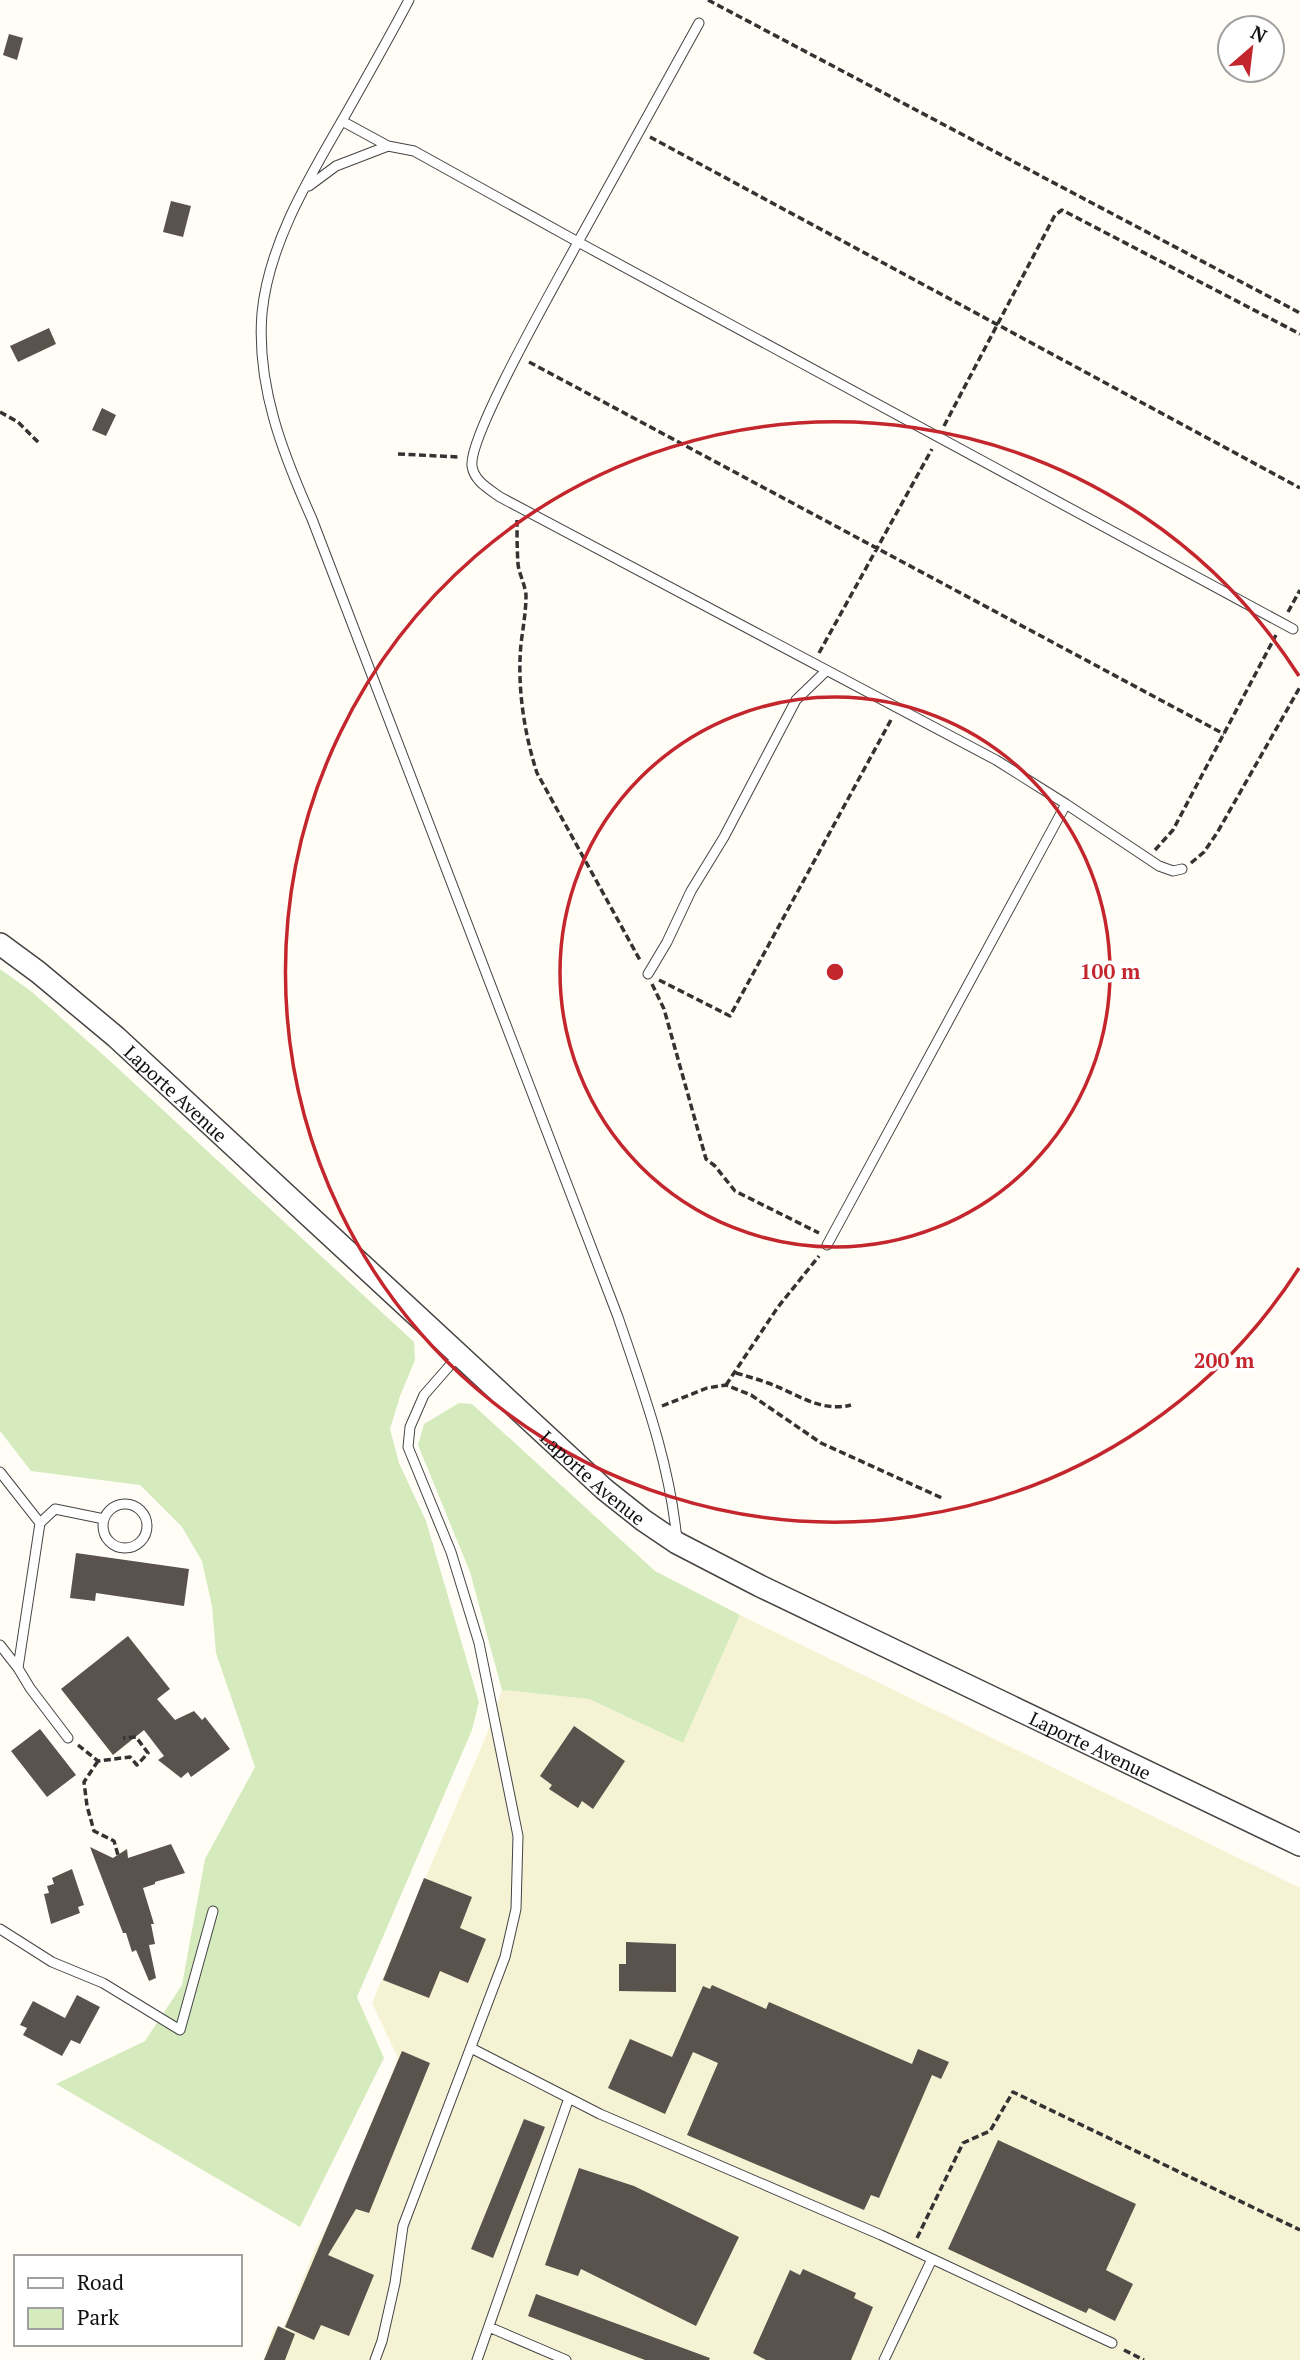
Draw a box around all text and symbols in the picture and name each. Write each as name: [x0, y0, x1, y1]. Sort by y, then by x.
north arrow: [1216, 14, 1286, 84]
text: N: [1247, 19, 1272, 48]
text: 100 m: [1080, 957, 1141, 985]
centre of rings: [823, 960, 847, 984]
street label: Laporte Avenue: [120, 1039, 233, 1147]
text: 200 m: [1194, 1346, 1255, 1374]
street label: Laporte Avenue: [536, 1424, 651, 1530]
street label: Laporte Avenue: [1026, 1705, 1155, 1784]
legend: [14, 2255, 242, 2346]
text: Road: [77, 2268, 124, 2296]
text: Park: [77, 2303, 119, 2331]

